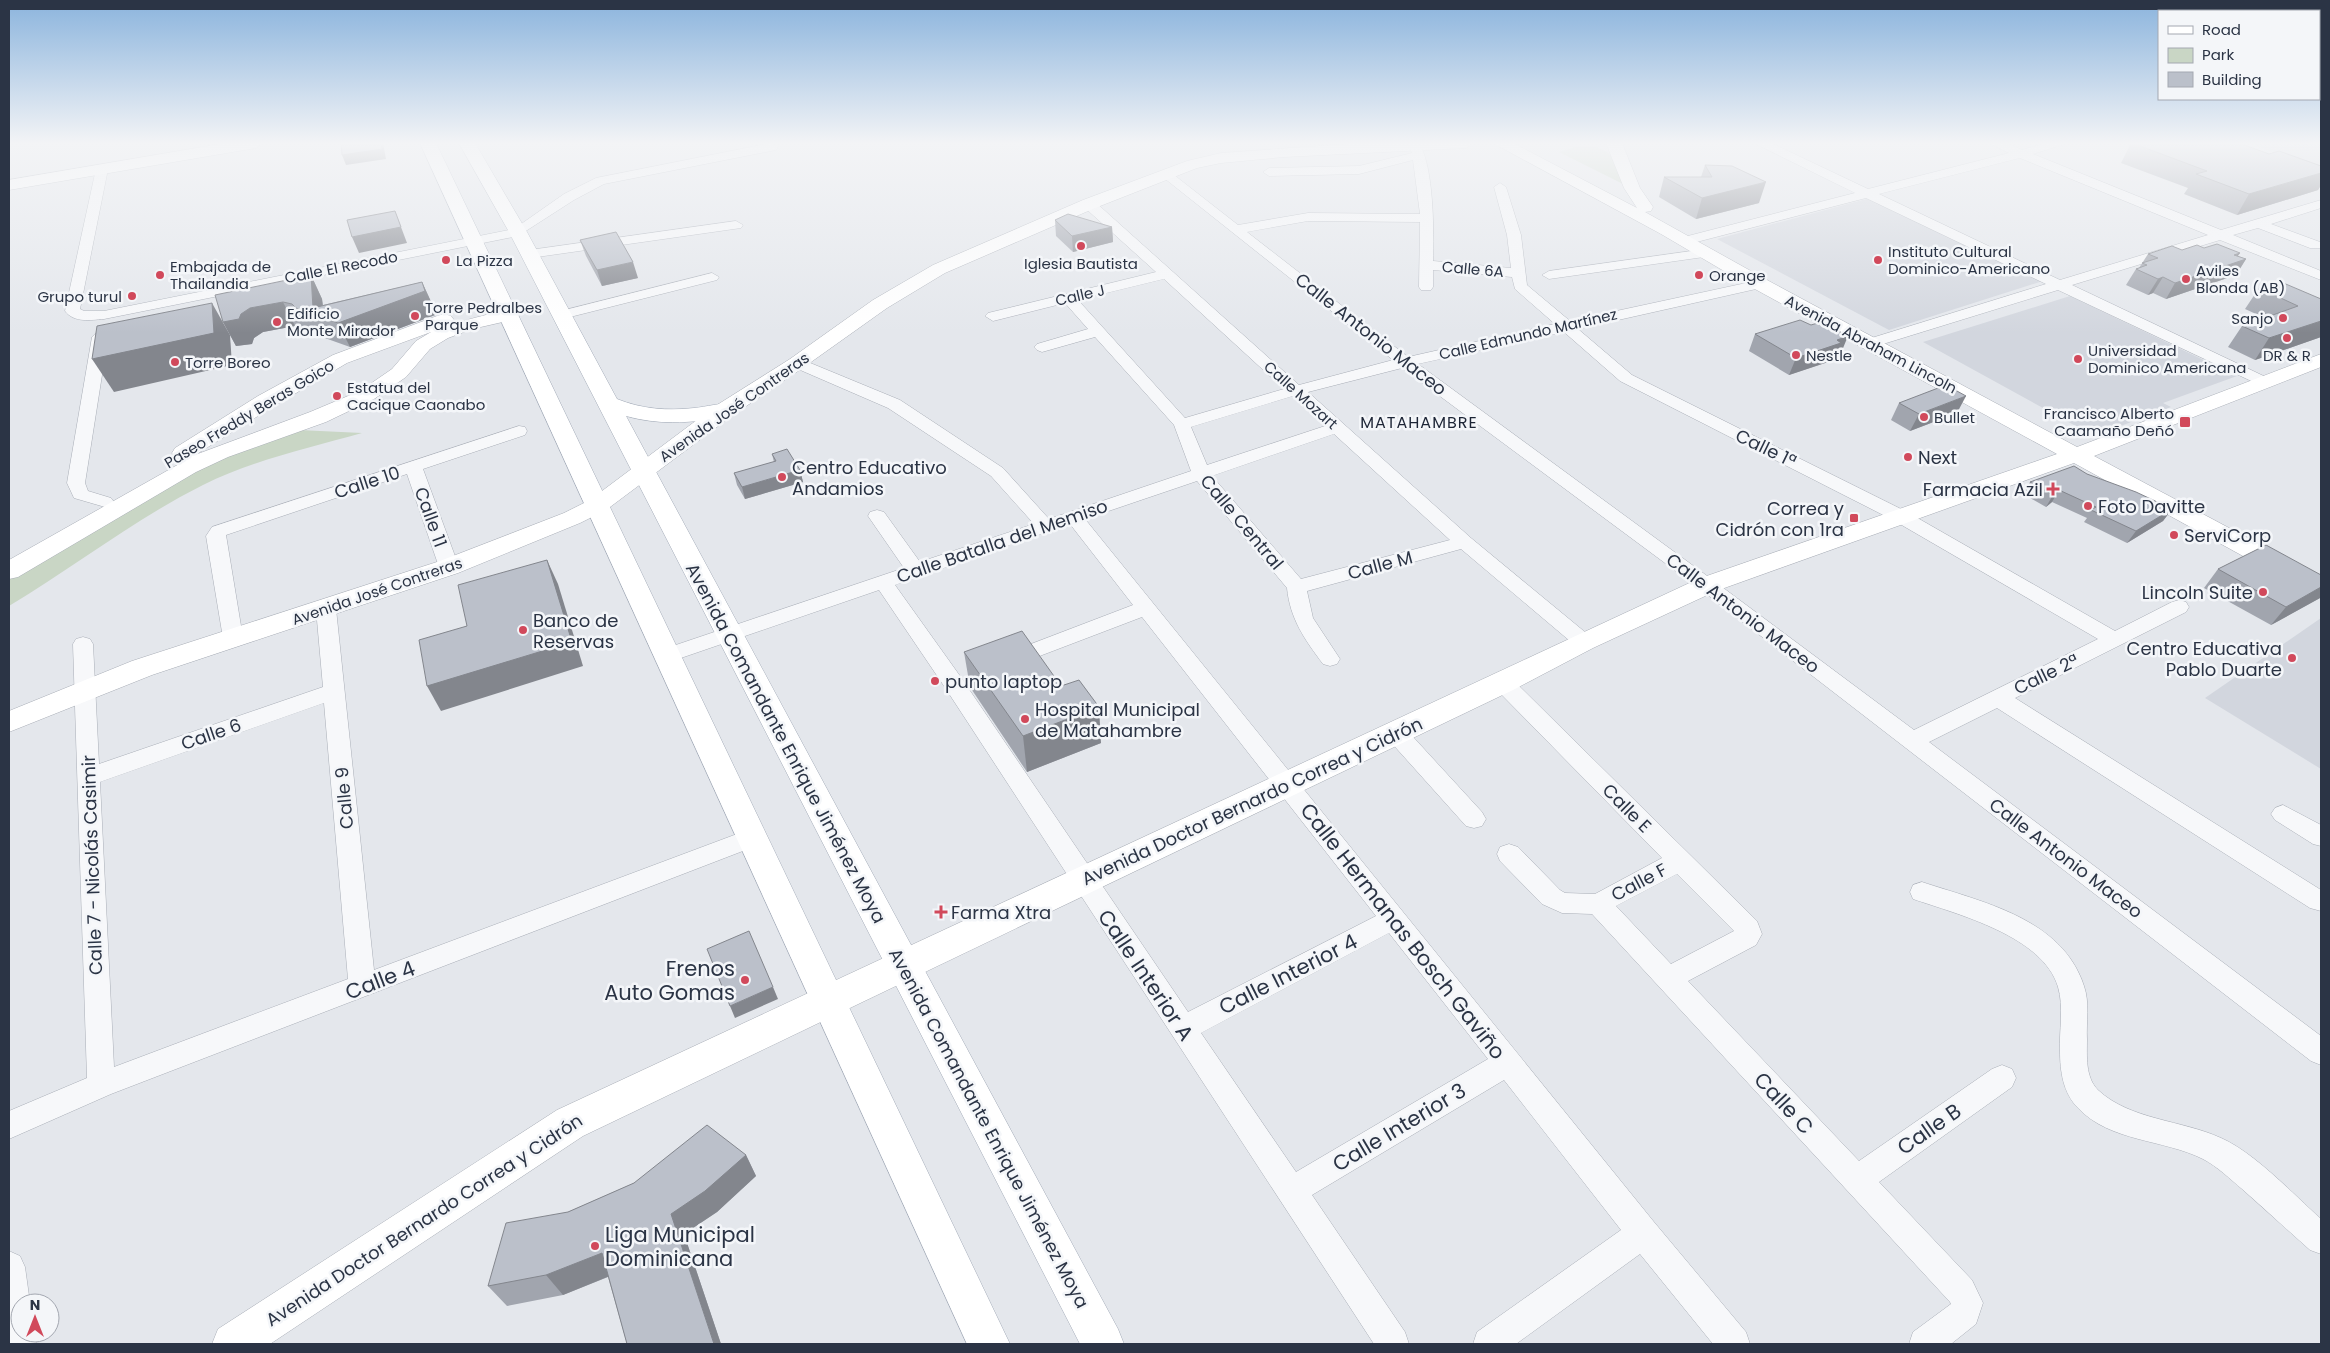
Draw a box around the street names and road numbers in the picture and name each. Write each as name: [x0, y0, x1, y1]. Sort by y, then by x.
street label: Calle El Recodo: [283, 246, 399, 288]
street label: Calle 6A: [1441, 256, 1505, 282]
street label: Calle Antonio Maceo: [1290, 267, 1452, 401]
street label: Calle J: [1053, 279, 1107, 311]
street label: Avenida Abraham Lincoln: [1781, 290, 1961, 398]
street label: Calle Edmundo Martínez: [1437, 303, 1619, 365]
street label: Avenida José Contreras: [655, 347, 813, 467]
street label: Paseo Freddy Beras Goico: [160, 355, 338, 473]
street label: Calle Mozart: [1259, 356, 1343, 434]
street label: Calle 1ª: [1731, 423, 1801, 473]
street label: Calle 10: [331, 460, 403, 504]
street label: Calle Central: [1195, 469, 1289, 575]
street label: Calle 11: [409, 483, 453, 551]
street label: Calle Batalla del Memiso: [893, 493, 1111, 589]
street label: Calle M: [1345, 544, 1415, 586]
street label: Calle Antonio Maceo: [1661, 547, 1825, 679]
street label: Avenida José Contreras: [289, 552, 465, 630]
street label: Avenida Comandante Enrique Jiménez Moya: [680, 558, 892, 928]
street label: Calle 2ª: [2009, 648, 2083, 700]
street label: Avenida Doctor Bernardo Correa y Cidrón: [1078, 711, 1426, 891]
street label: Calle 6: [177, 712, 245, 756]
street label: Calle 7 - Nicolás Casimir: [76, 754, 108, 975]
street label: Calle 9: [329, 766, 359, 830]
street label: Calle E: [1597, 778, 1657, 838]
street label: Calle Antonio Maceo: [1984, 792, 2148, 924]
street label: Calle Hermanas Bosch Gaviño: [1294, 797, 1512, 1065]
street label: Calle F: [1607, 857, 1671, 907]
street label: Calle Interior A: [1091, 904, 1201, 1046]
street label: Calle Interior 4: [1214, 927, 1362, 1021]
street label: Avenida Comandante Enrique Jiménez Moya: [883, 943, 1095, 1313]
street label: Calle 4: [341, 953, 419, 1007]
street label: Calle C: [1748, 1065, 1820, 1141]
street label: Calle Interior 3: [1327, 1076, 1471, 1178]
street label: Calle B: [1891, 1096, 1967, 1162]
street label: Avenida Doctor Bernardo Correa y Cidrón: [261, 1108, 587, 1332]

